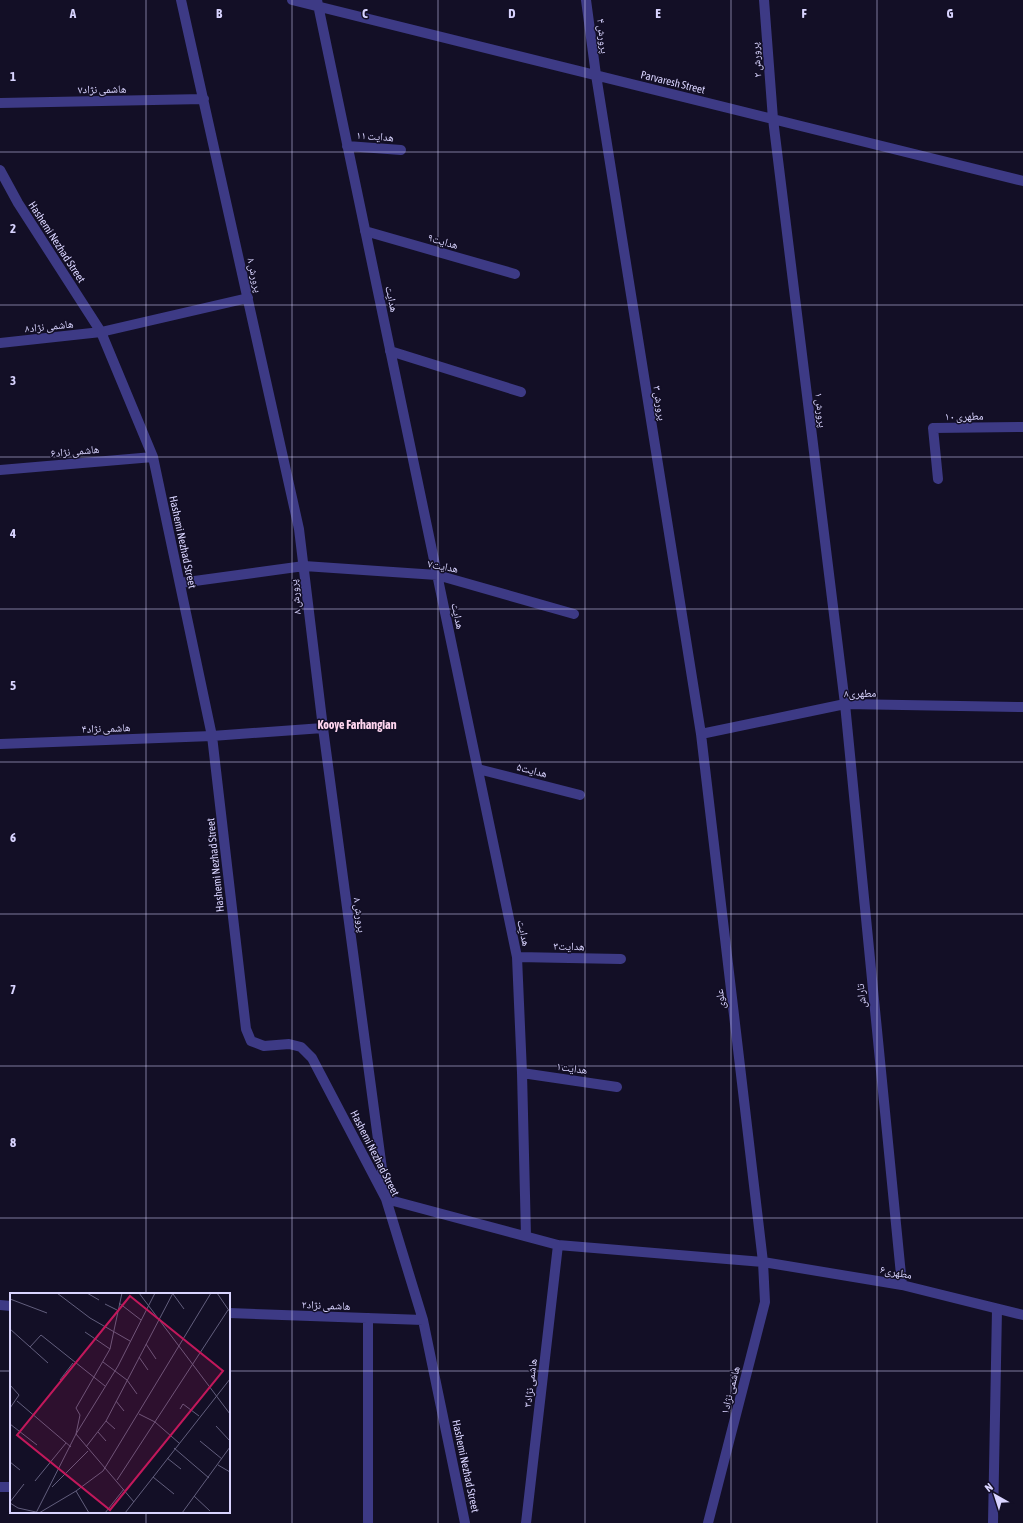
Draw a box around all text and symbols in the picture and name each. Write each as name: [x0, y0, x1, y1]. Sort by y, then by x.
text: A: [69, 6, 77, 21]
text: B: [216, 6, 223, 21]
text: C: [362, 6, 368, 21]
text: D: [508, 6, 516, 21]
text: E: [655, 6, 661, 21]
text: F: [801, 6, 807, 21]
text: G: [947, 6, 954, 21]
street label: پرورش ۴: [594, 18, 611, 55]
street label: پرورش ۲: [748, 42, 765, 78]
street label: Parvaresh Street: [639, 68, 707, 96]
text: 1: [10, 69, 16, 84]
street label: هاشمی نژاد۷: [77, 83, 127, 96]
street label: هدایت ۱۱: [356, 129, 395, 144]
street label: Hashemi Nezhad Street: [26, 199, 88, 285]
text: 2: [10, 221, 16, 236]
street label: هدایت۹: [426, 231, 460, 251]
street label: پرورش ۸: [244, 256, 265, 294]
street label: هدایت: [383, 285, 401, 313]
street label: هاشمی نژاد۸: [24, 317, 74, 336]
text: 3: [10, 373, 16, 388]
street label: پرورش ۳: [650, 385, 669, 422]
street label: پرورش ۱: [812, 392, 829, 429]
street label: مطهری ۱۰: [945, 410, 984, 423]
street label: هاشمی نژاد۶: [50, 443, 100, 460]
street label: Hashemi Nezhad Street: [167, 495, 199, 589]
text: 4: [9, 526, 16, 541]
street label: هدایت۷: [427, 557, 460, 575]
street label: پرورش ۸: [287, 578, 304, 615]
street label: هدایت: [449, 602, 467, 630]
text: 5: [10, 678, 16, 693]
street label: مطهری۸: [844, 687, 876, 700]
district label: Kooye Farhangian: [318, 718, 397, 732]
street label: هاشمی نژاد۴: [81, 721, 131, 736]
street label: هدایت۵: [515, 760, 549, 780]
street label: Hashemi Nezhad Street: [204, 817, 226, 913]
text: 6: [10, 830, 16, 845]
street label: پرورش ۸: [351, 897, 368, 934]
street label: هدایت: [515, 919, 533, 947]
street label: هدایت۳: [553, 940, 585, 952]
text: 7: [10, 982, 16, 997]
street label: تاراش: [854, 982, 869, 1009]
street label: علوی: [713, 988, 728, 1010]
street label: هدایت۱: [556, 1060, 589, 1076]
street label: Hashemi Nezhad Street: [348, 1108, 402, 1198]
text: 8: [10, 1135, 16, 1150]
street label: مطهری۶: [879, 1263, 913, 1282]
inset map: [10, 1293, 230, 1513]
street label: هاشمی نژاد۲: [301, 1298, 351, 1313]
street label: هاشمی نژاد۳: [521, 1358, 540, 1408]
street label: هاشمی نژاد۱: [718, 1364, 743, 1415]
street label: Hashemi Nezhad Street: [450, 1419, 482, 1513]
north arrow: [975, 1475, 1015, 1515]
text: N: [982, 1481, 995, 1494]

